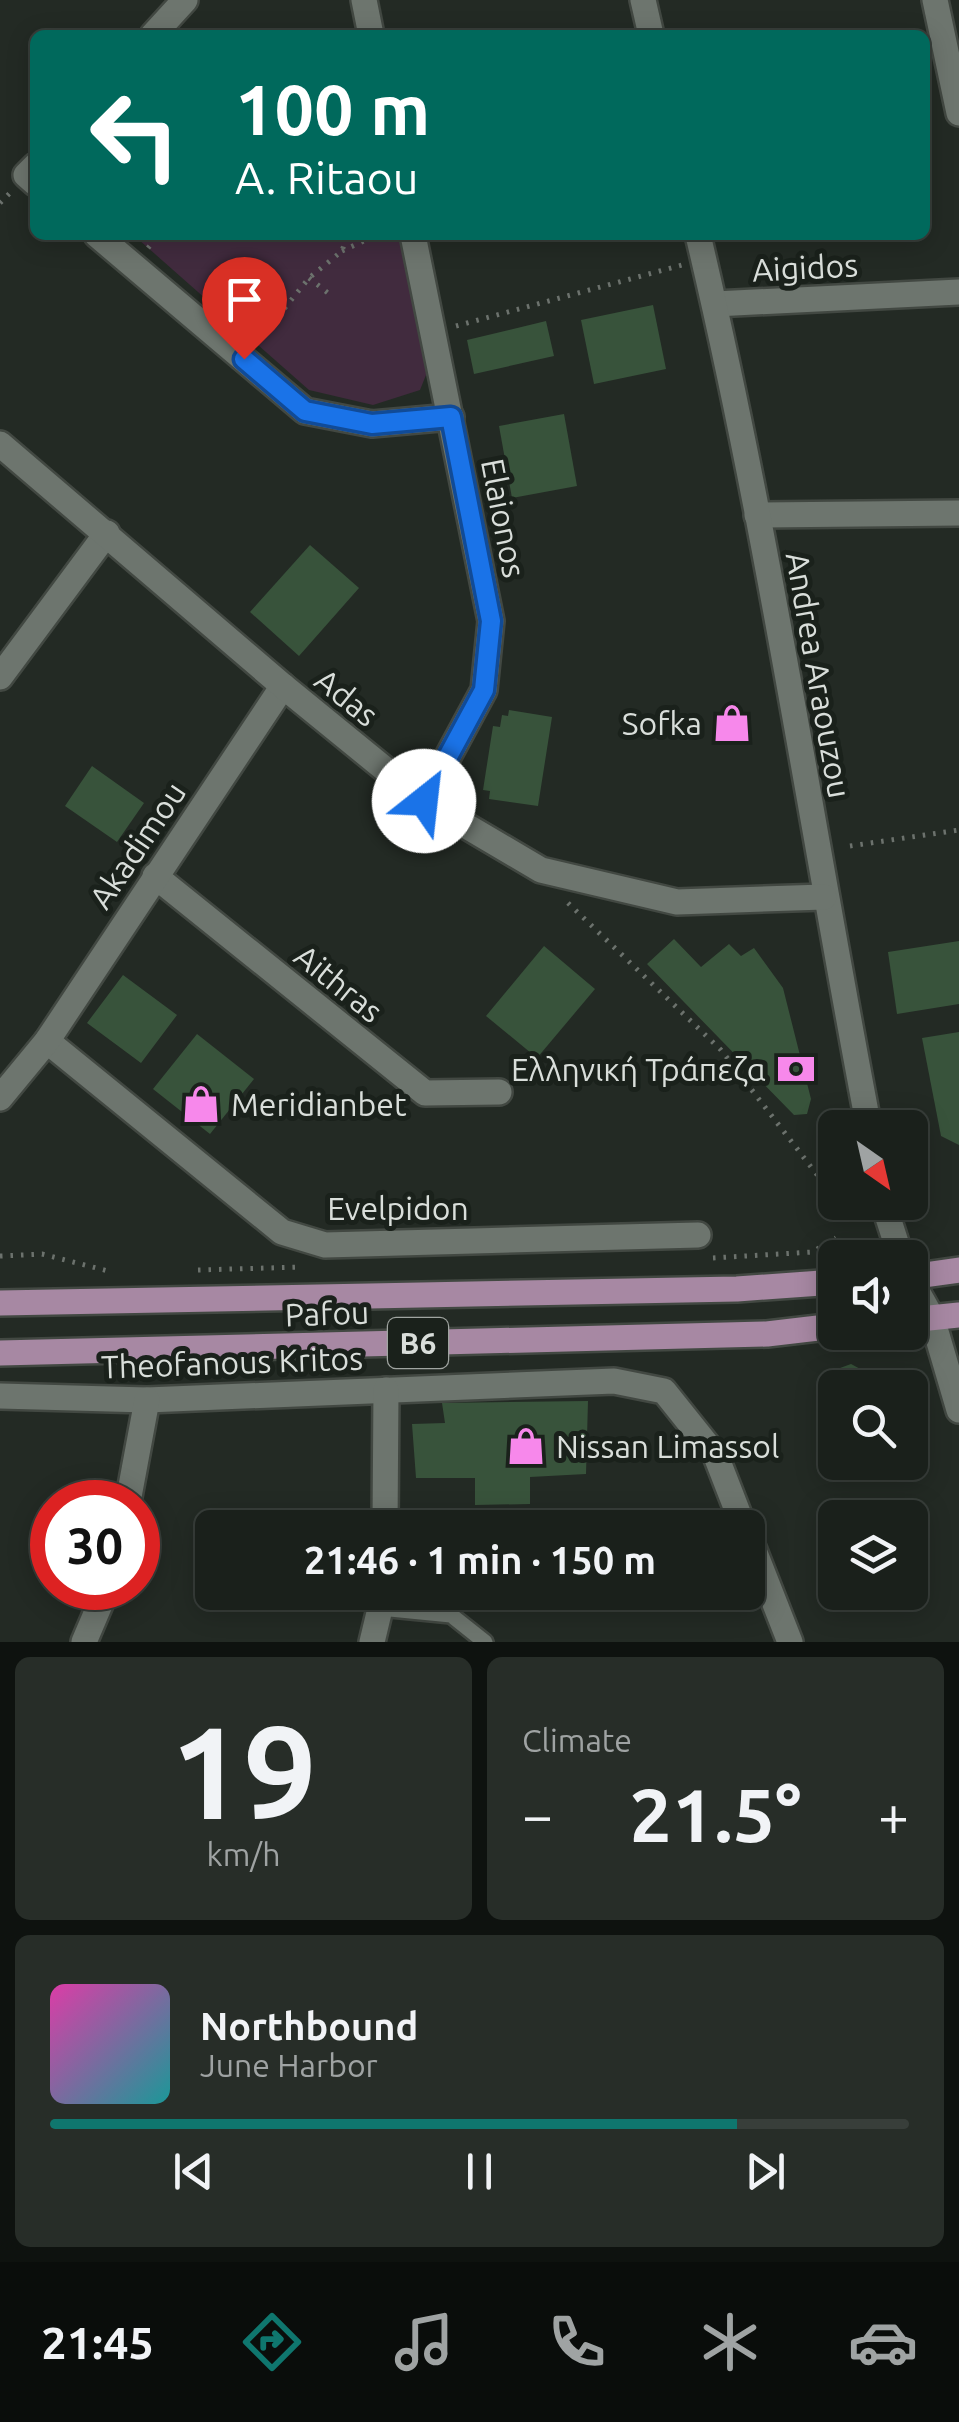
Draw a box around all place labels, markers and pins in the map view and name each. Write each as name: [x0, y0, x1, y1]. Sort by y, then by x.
pin: [202, 257, 287, 360]
shop icon: Sofka: [711, 702, 753, 744]
place label: Sofka: [622, 705, 702, 741]
bank icon: Ελληνική Τράπεζα: [775, 1048, 817, 1090]
place label: Ελληνική Τράπεζα: [511, 1051, 766, 1087]
shop icon: Meridianbet: [180, 1083, 222, 1125]
place label: Meridianbet: [231, 1086, 407, 1122]
shop icon: Nissan Limassol: [505, 1425, 547, 1467]
place label: Nissan Limassol: [556, 1428, 779, 1464]

